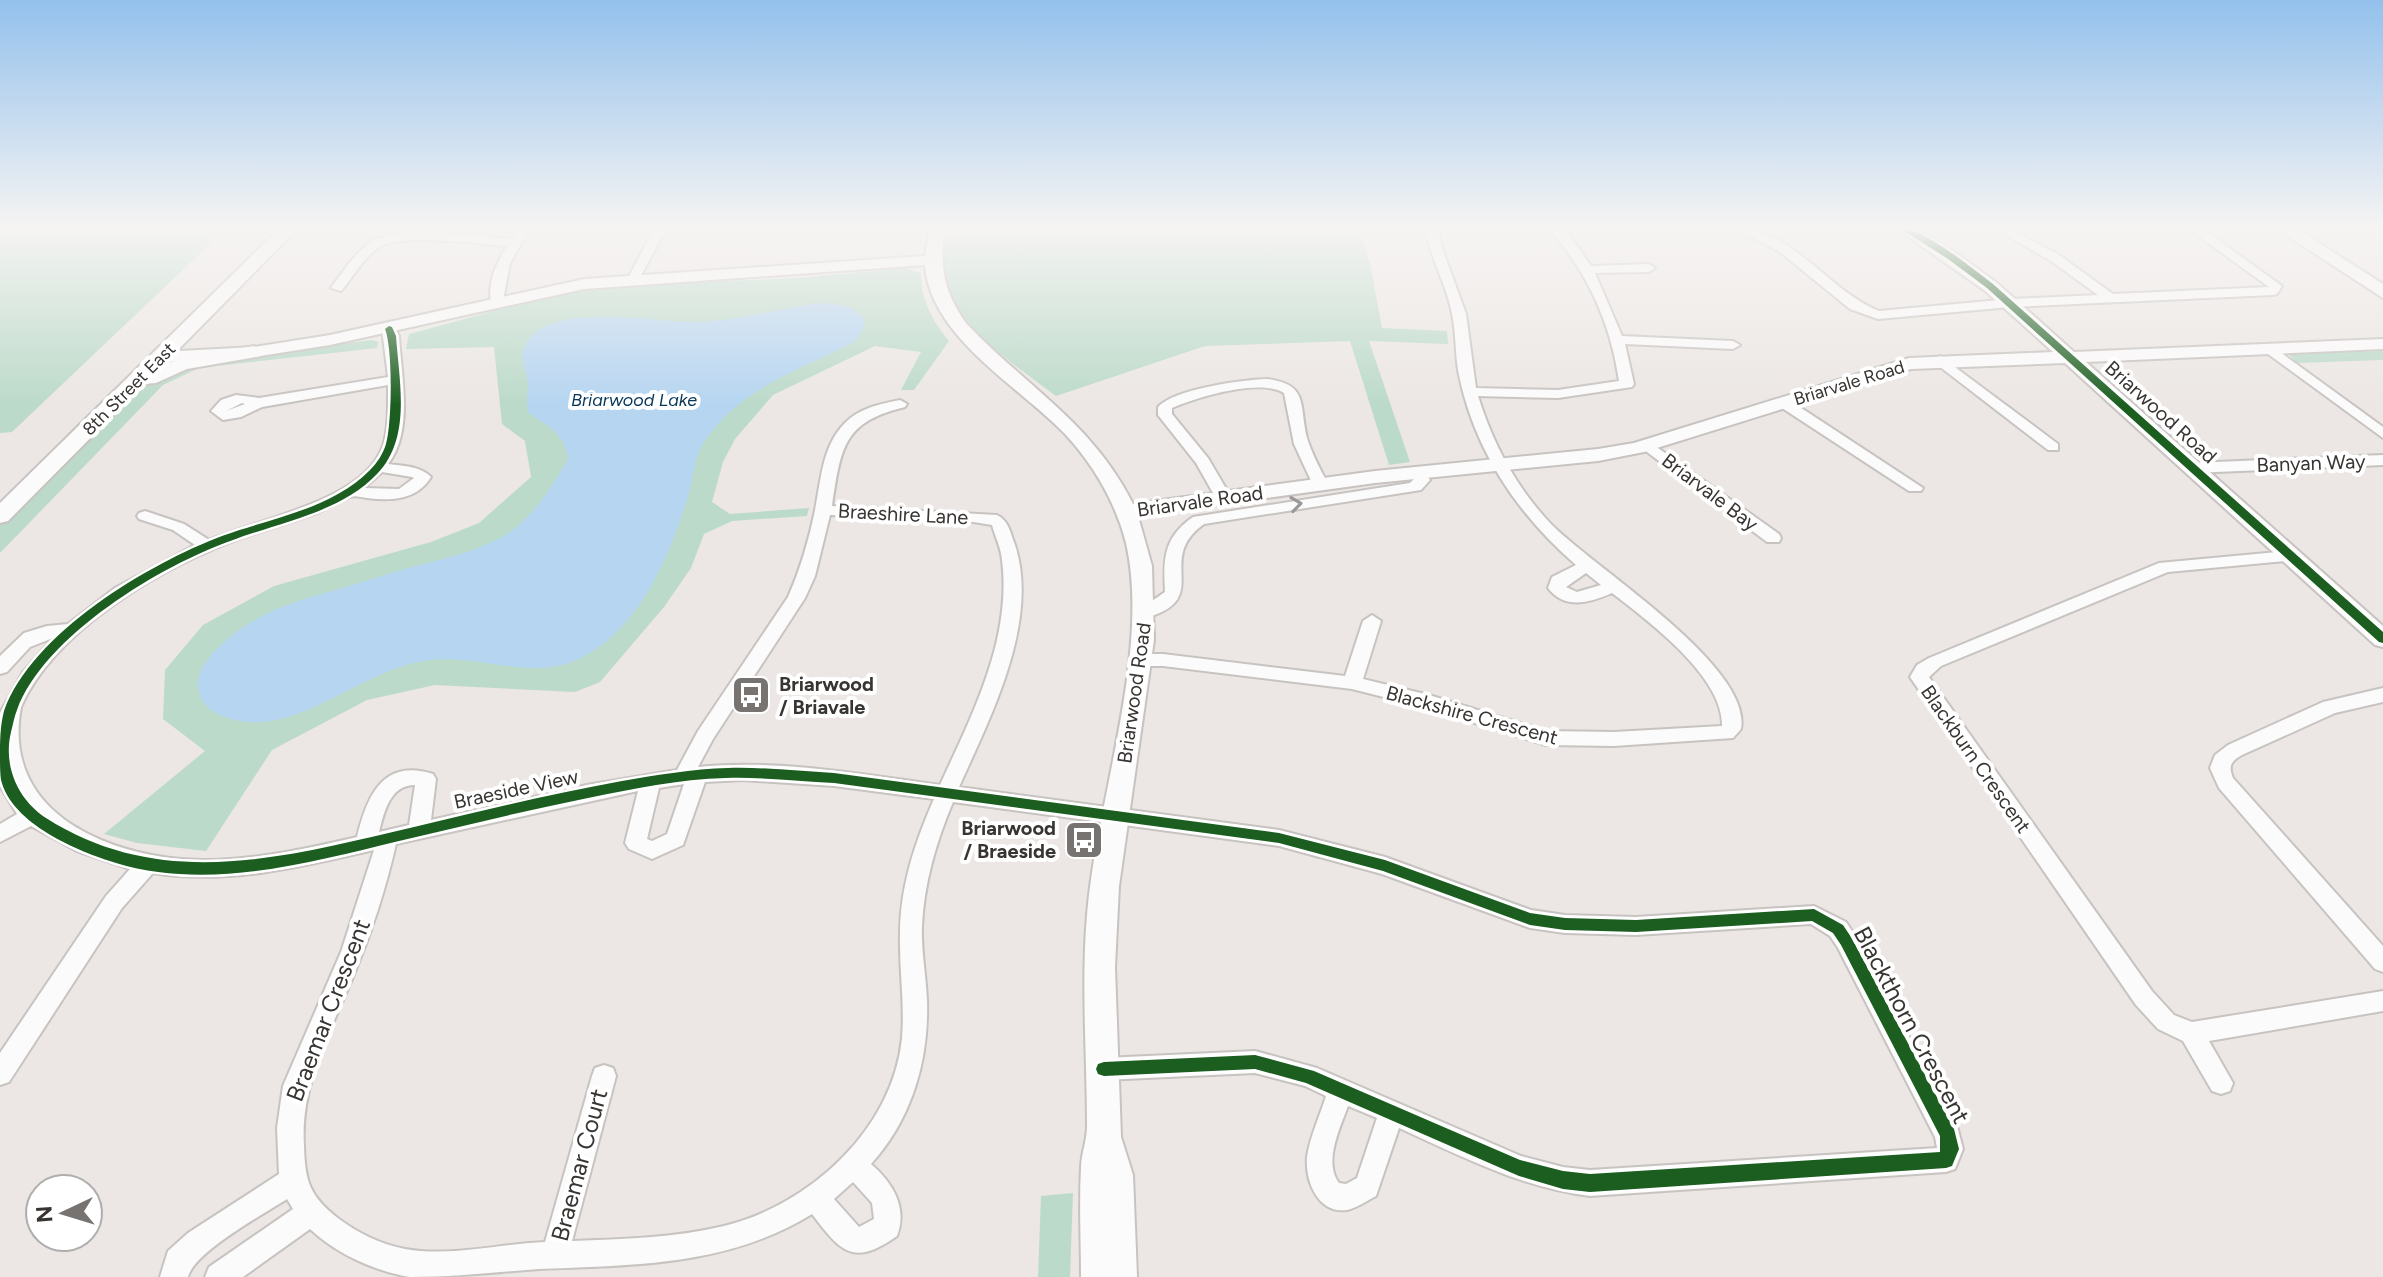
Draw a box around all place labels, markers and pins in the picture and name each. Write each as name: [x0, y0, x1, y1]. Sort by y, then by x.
place label: Briarwood / Briavale: [779, 672, 874, 719]
bus stop icon: Briarwood / Briavale: [730, 674, 772, 716]
place label: Briarwood / Braeside: [961, 816, 1056, 863]
bus stop icon: Briarwood / Braeside: [1063, 819, 1105, 861]

